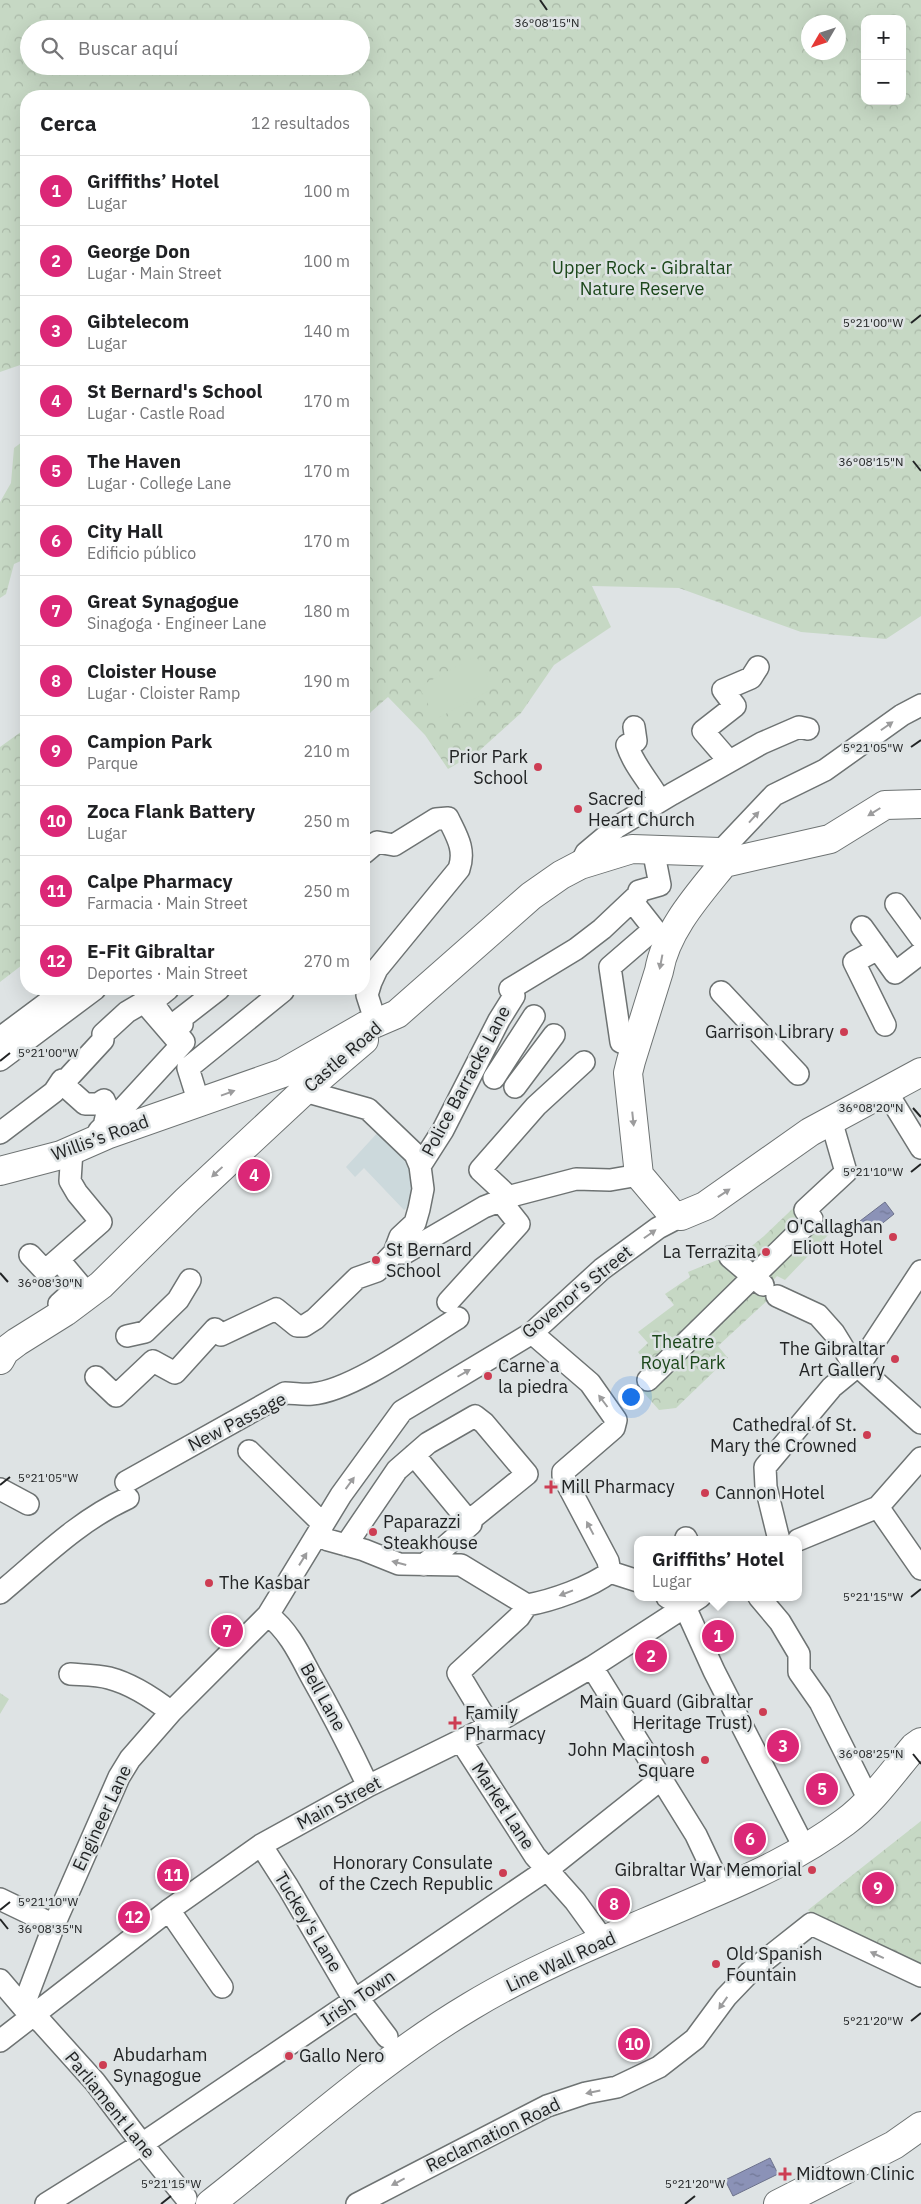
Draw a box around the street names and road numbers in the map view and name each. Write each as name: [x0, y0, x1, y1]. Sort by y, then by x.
street label: Police Barracks Lane: [416, 1001, 515, 1160]
street label: Castle Road: [299, 1016, 387, 1097]
street label: Willis’s Road: [48, 1109, 152, 1166]
street label: Govenor's Street: [517, 1240, 636, 1343]
street label: New Passage: [184, 1387, 290, 1456]
street label: Bell Lane: [295, 1659, 352, 1735]
street label: Market Lane: [467, 1758, 540, 1854]
street label: Engineer Lane: [67, 1761, 136, 1874]
street label: Main Street: [292, 1771, 385, 1834]
street label: Tuckey's Lane: [269, 1867, 347, 1976]
street label: Line Wall Road: [502, 1926, 619, 1997]
street label: Irish Town: [316, 1964, 399, 2031]
street label: Parliament Lane: [60, 2047, 161, 2163]
street label: Reclamation Road: [422, 2092, 564, 2177]

